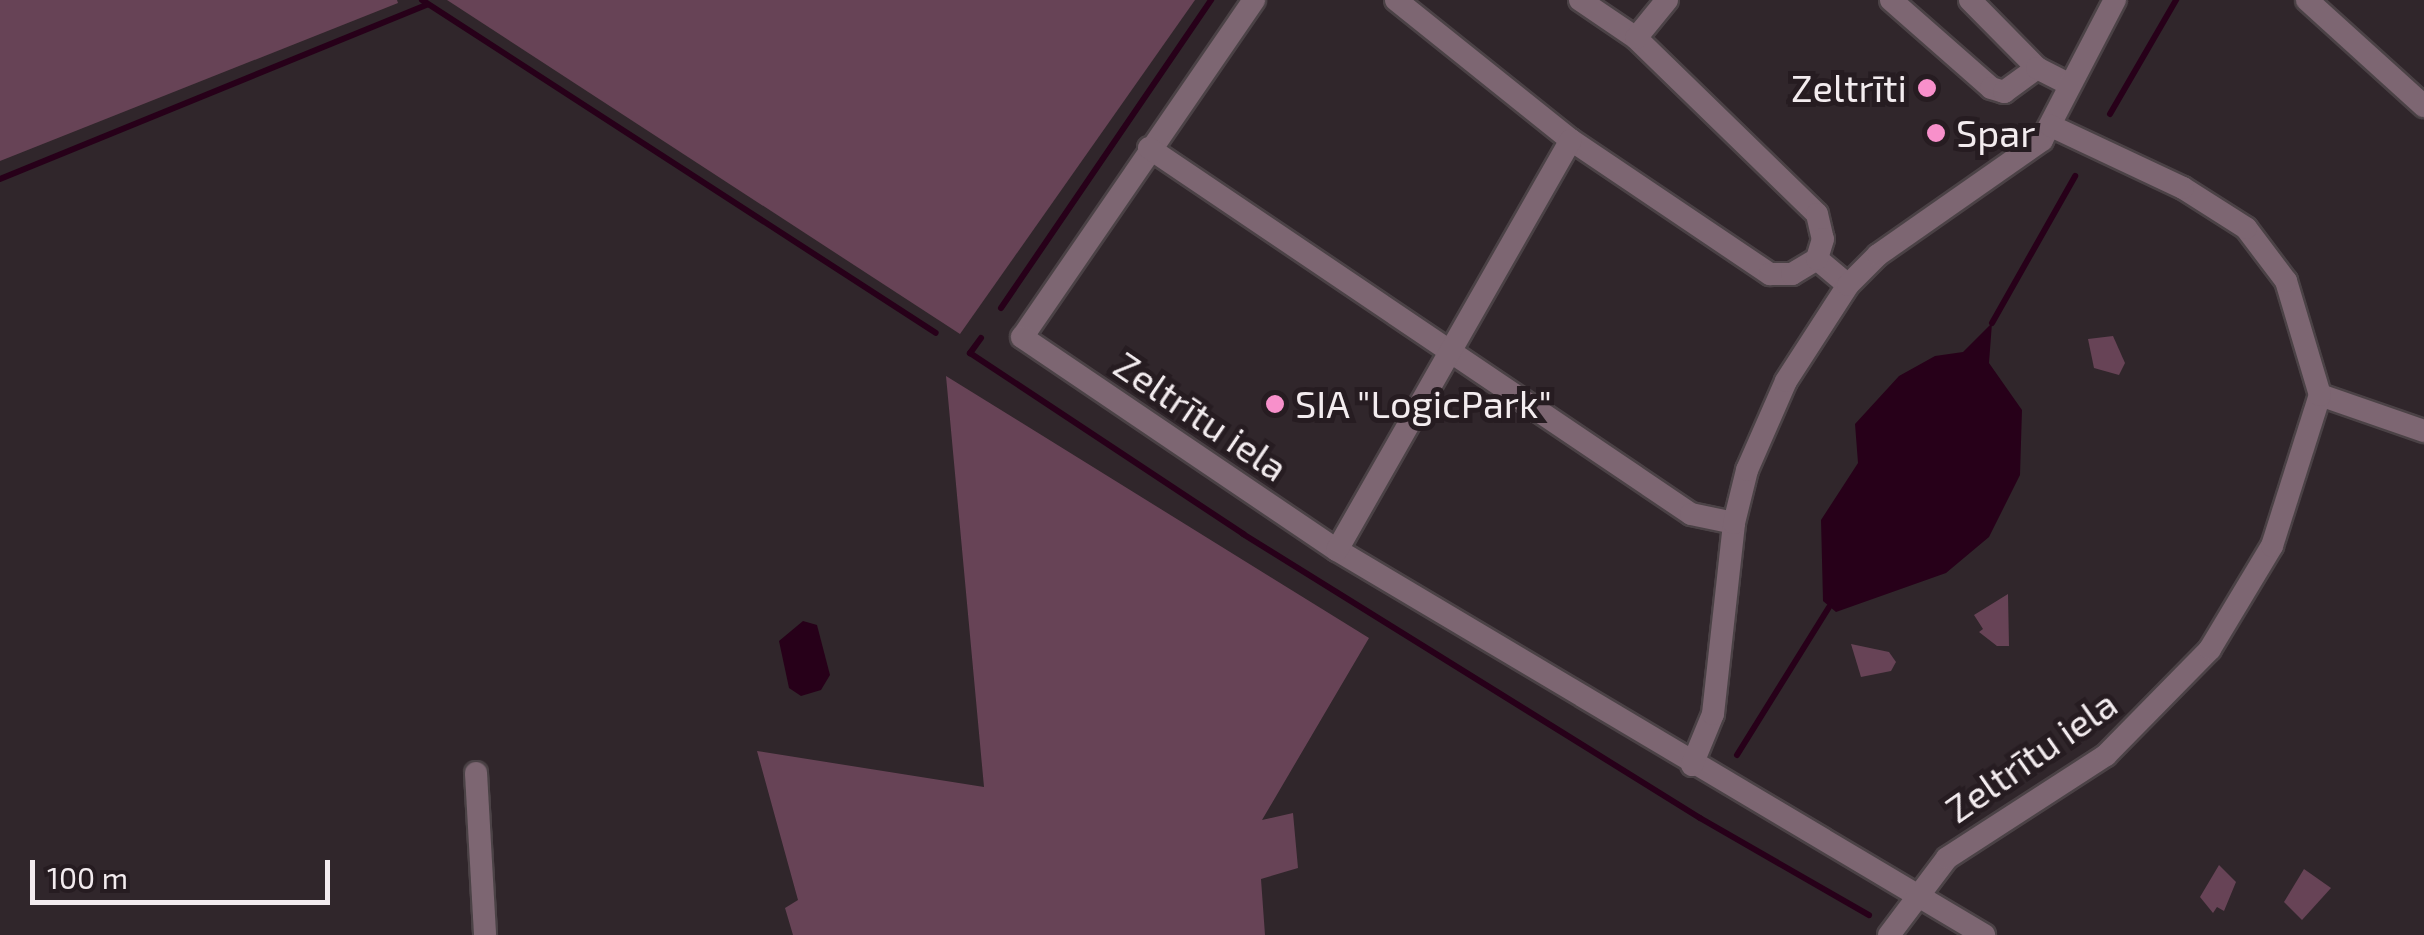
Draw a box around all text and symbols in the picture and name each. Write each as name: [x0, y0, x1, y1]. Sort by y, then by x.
place label: Zeltrīti: [1791, 65, 1907, 111]
marker: Zeltrīti: [1916, 77, 1938, 99]
place label: Spar: [1956, 110, 2035, 156]
marker: Spar: [1925, 122, 1947, 144]
street label: Zeltrītu iela: [1106, 342, 1296, 490]
place label: SIA "LogicPark": [1295, 381, 1553, 427]
marker: SIA "LogicPark": [1264, 393, 1286, 415]
street label: Zeltrītu iela: [1937, 680, 2125, 832]
scale bar: [35, 840, 335, 902]
text: 100 m: [47, 859, 128, 895]

